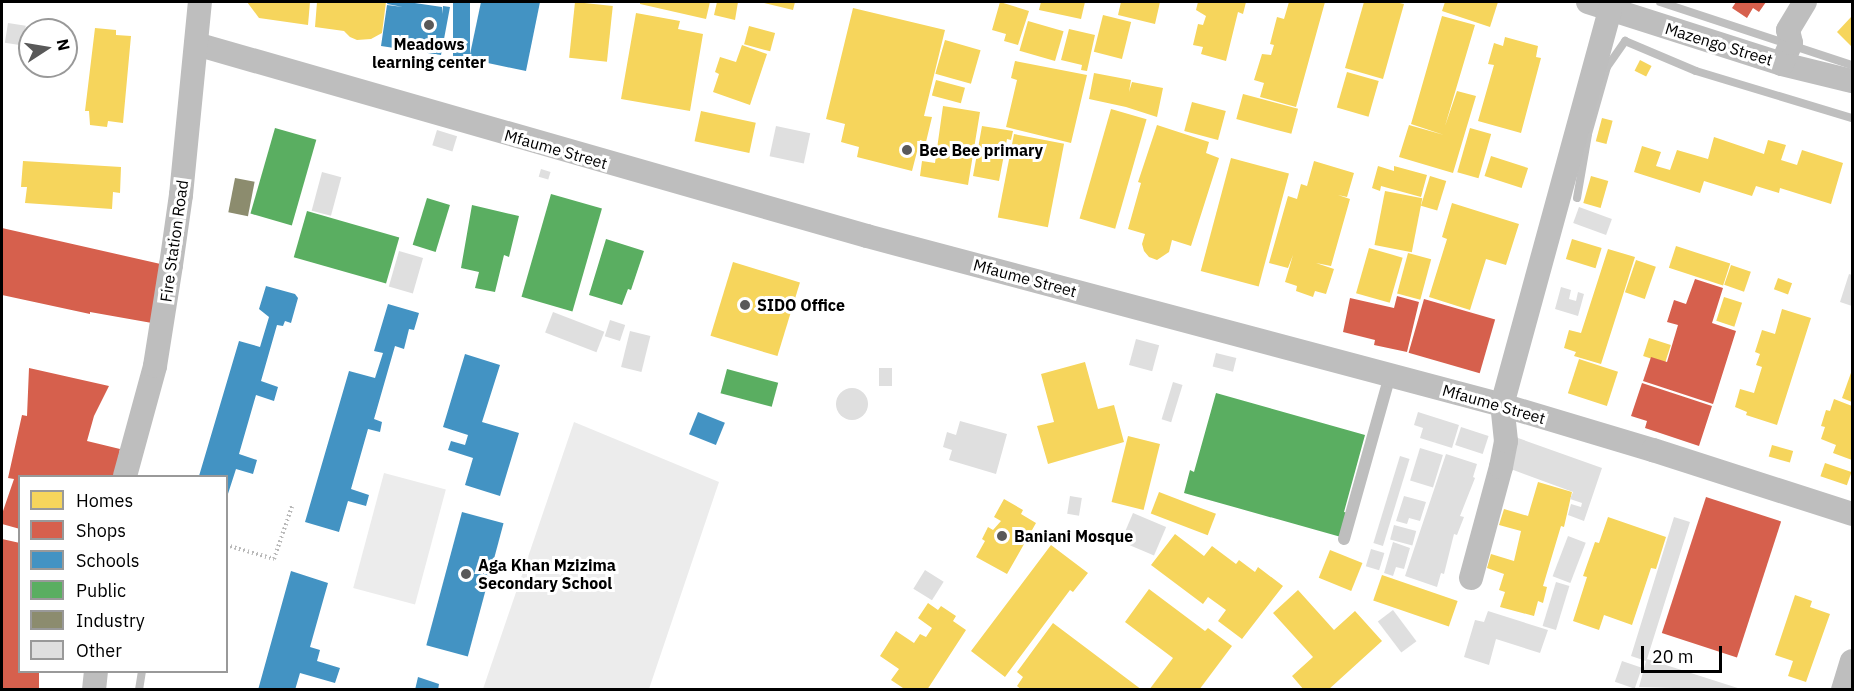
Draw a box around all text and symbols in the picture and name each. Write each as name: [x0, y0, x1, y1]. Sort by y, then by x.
north arrow: [18, 18, 78, 78]
marker: Meadows learning center: [422, 18, 436, 32]
street label: Mazengo Street: [1663, 18, 1775, 70]
place label: Meadows learning center: [372, 34, 486, 72]
text: N: [53, 37, 75, 52]
street label: Mfaume Street: [502, 125, 610, 173]
place label: Bee Bee primary: [919, 140, 1043, 160]
marker: Bee Bee primary: [900, 143, 914, 157]
street label: Fire Station Road: [156, 179, 192, 303]
street label: Mfaume Street: [971, 255, 1079, 301]
place label: SIDO Office: [757, 295, 845, 315]
marker: SIDO Office: [738, 298, 752, 312]
street label: Mfaume Street: [1440, 380, 1548, 428]
legend: [18, 475, 228, 673]
text: Homes: [76, 489, 133, 512]
text: Shops: [76, 519, 126, 542]
place label: Baniani Mosque: [1014, 526, 1133, 546]
marker: Baniani Mosque: [995, 529, 1009, 543]
text: Schools: [76, 549, 140, 572]
place label: Aga Khan Mzizima Secondary School: [478, 555, 616, 593]
marker: Aga Khan Mzizima Secondary School: [459, 567, 473, 581]
text: Public: [76, 579, 126, 602]
text: Industry: [76, 609, 145, 632]
scale bar: [1644, 634, 1725, 672]
text: Other: [76, 639, 122, 662]
text: 20 m: [1652, 645, 1694, 668]

